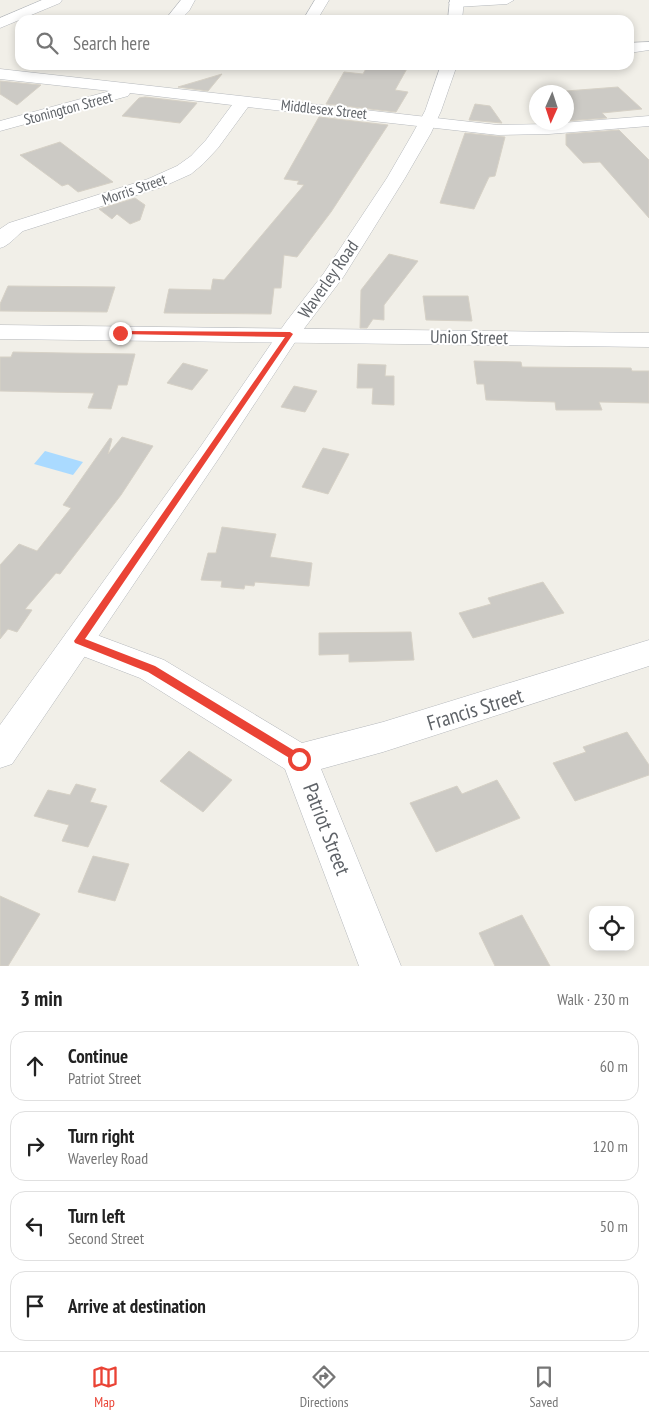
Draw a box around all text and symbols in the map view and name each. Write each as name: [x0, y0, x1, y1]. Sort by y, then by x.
search box: [15, 15, 634, 70]
icon: search: [33, 29, 61, 57]
text: Search here: [73, 31, 150, 55]
north arrow: [529, 85, 574, 130]
street label: Stonington Street: [22, 87, 114, 129]
street label: Middlesex Street: [280, 95, 368, 123]
street label: Morris Street: [99, 169, 169, 209]
street label: Waverley Road: [293, 235, 363, 323]
route end: [109, 322, 132, 345]
street label: Union Street: [430, 325, 508, 349]
street label: Francis Street: [424, 682, 527, 736]
route start: [288, 748, 311, 771]
street label: Patriot Street: [297, 779, 357, 879]
map controls: [589, 906, 634, 951]
button: locate: [589, 906, 634, 951]
text: 3 min: [20, 985, 62, 1012]
text: Walk · 230 m: [557, 989, 629, 1009]
text: Continue: [68, 1044, 128, 1068]
icon: ahead: [21, 1052, 49, 1080]
text: 60 m: [600, 1056, 628, 1076]
text: Patriot Street: [68, 1068, 141, 1088]
text: Turn right: [68, 1124, 134, 1148]
icon: right: [21, 1132, 49, 1160]
text: 120 m: [593, 1136, 628, 1156]
text: Waverley Road: [68, 1148, 148, 1168]
text: Turn left: [68, 1204, 125, 1228]
icon: left: [21, 1212, 49, 1240]
text: 50 m: [600, 1216, 628, 1236]
text: Second Street: [68, 1228, 144, 1248]
icon: arrive: [21, 1292, 49, 1320]
text: Arrive at destination: [68, 1294, 206, 1318]
tab: Map: [91, 1363, 119, 1411]
tab: Directions: [300, 1363, 348, 1411]
tab: Saved: [530, 1363, 558, 1411]

